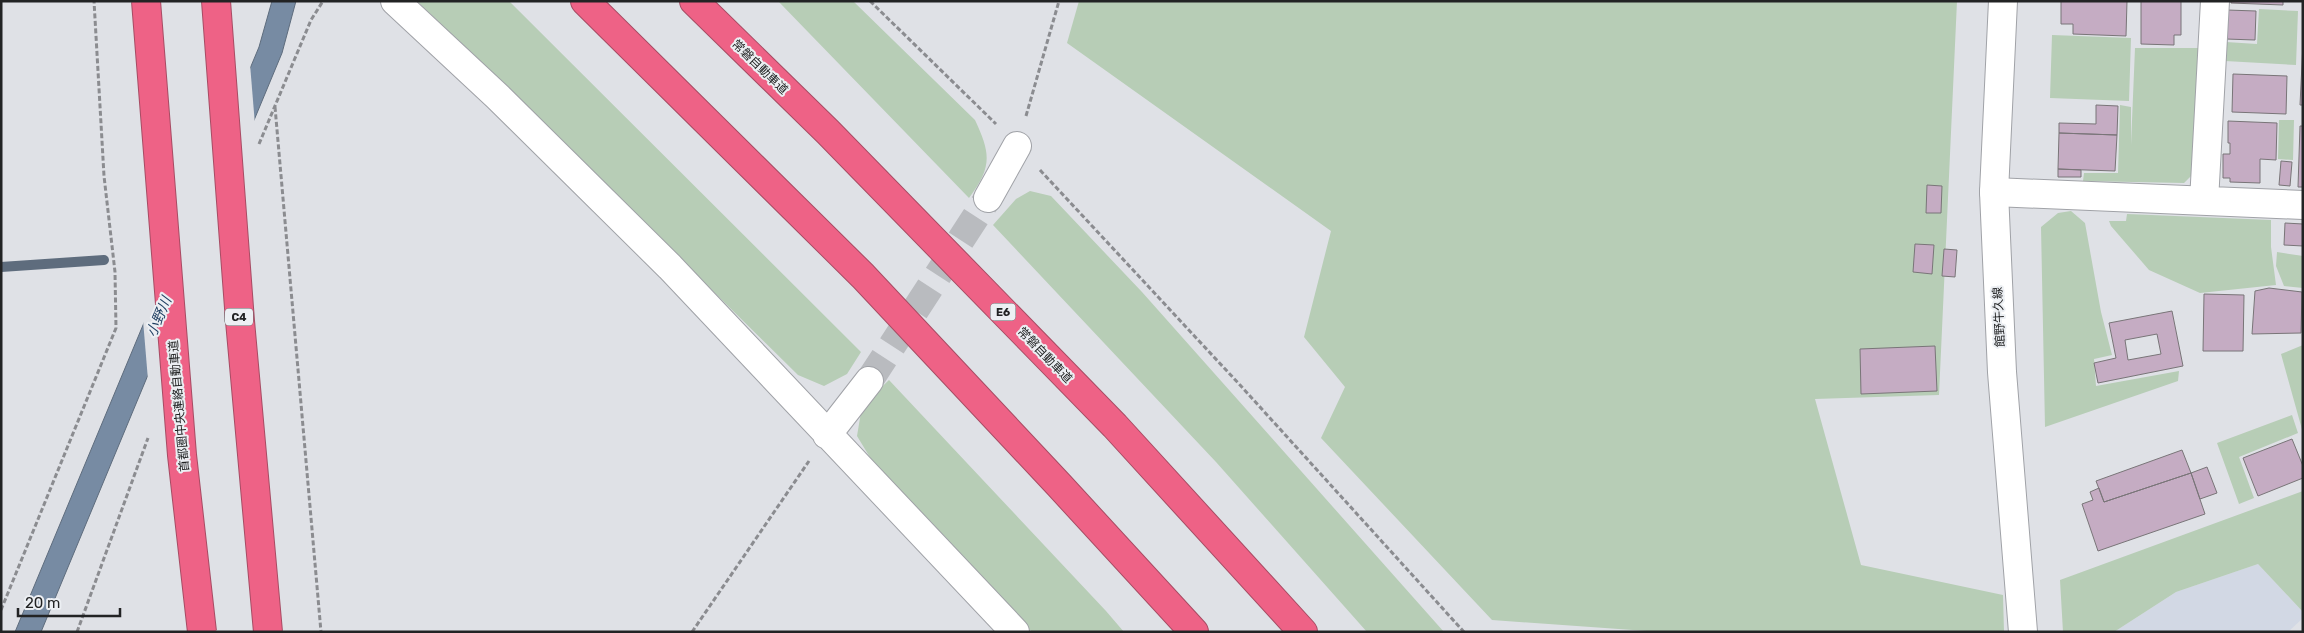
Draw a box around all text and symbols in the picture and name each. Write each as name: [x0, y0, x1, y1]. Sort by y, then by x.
street label: 常磐自動車道: [729, 37, 791, 97]
street label: 館野牛久線: [1990, 287, 2008, 347]
water label: 小野川: [143, 293, 176, 340]
road number: E6: [990, 304, 1016, 320]
road number: C4: [225, 308, 253, 326]
street label: 常磐自動車道: [1015, 324, 1075, 386]
street label: 首都圏中央連絡自動車道: [166, 340, 192, 472]
scale bar: [18, 586, 120, 618]
text: 20 m: [25, 594, 60, 612]

